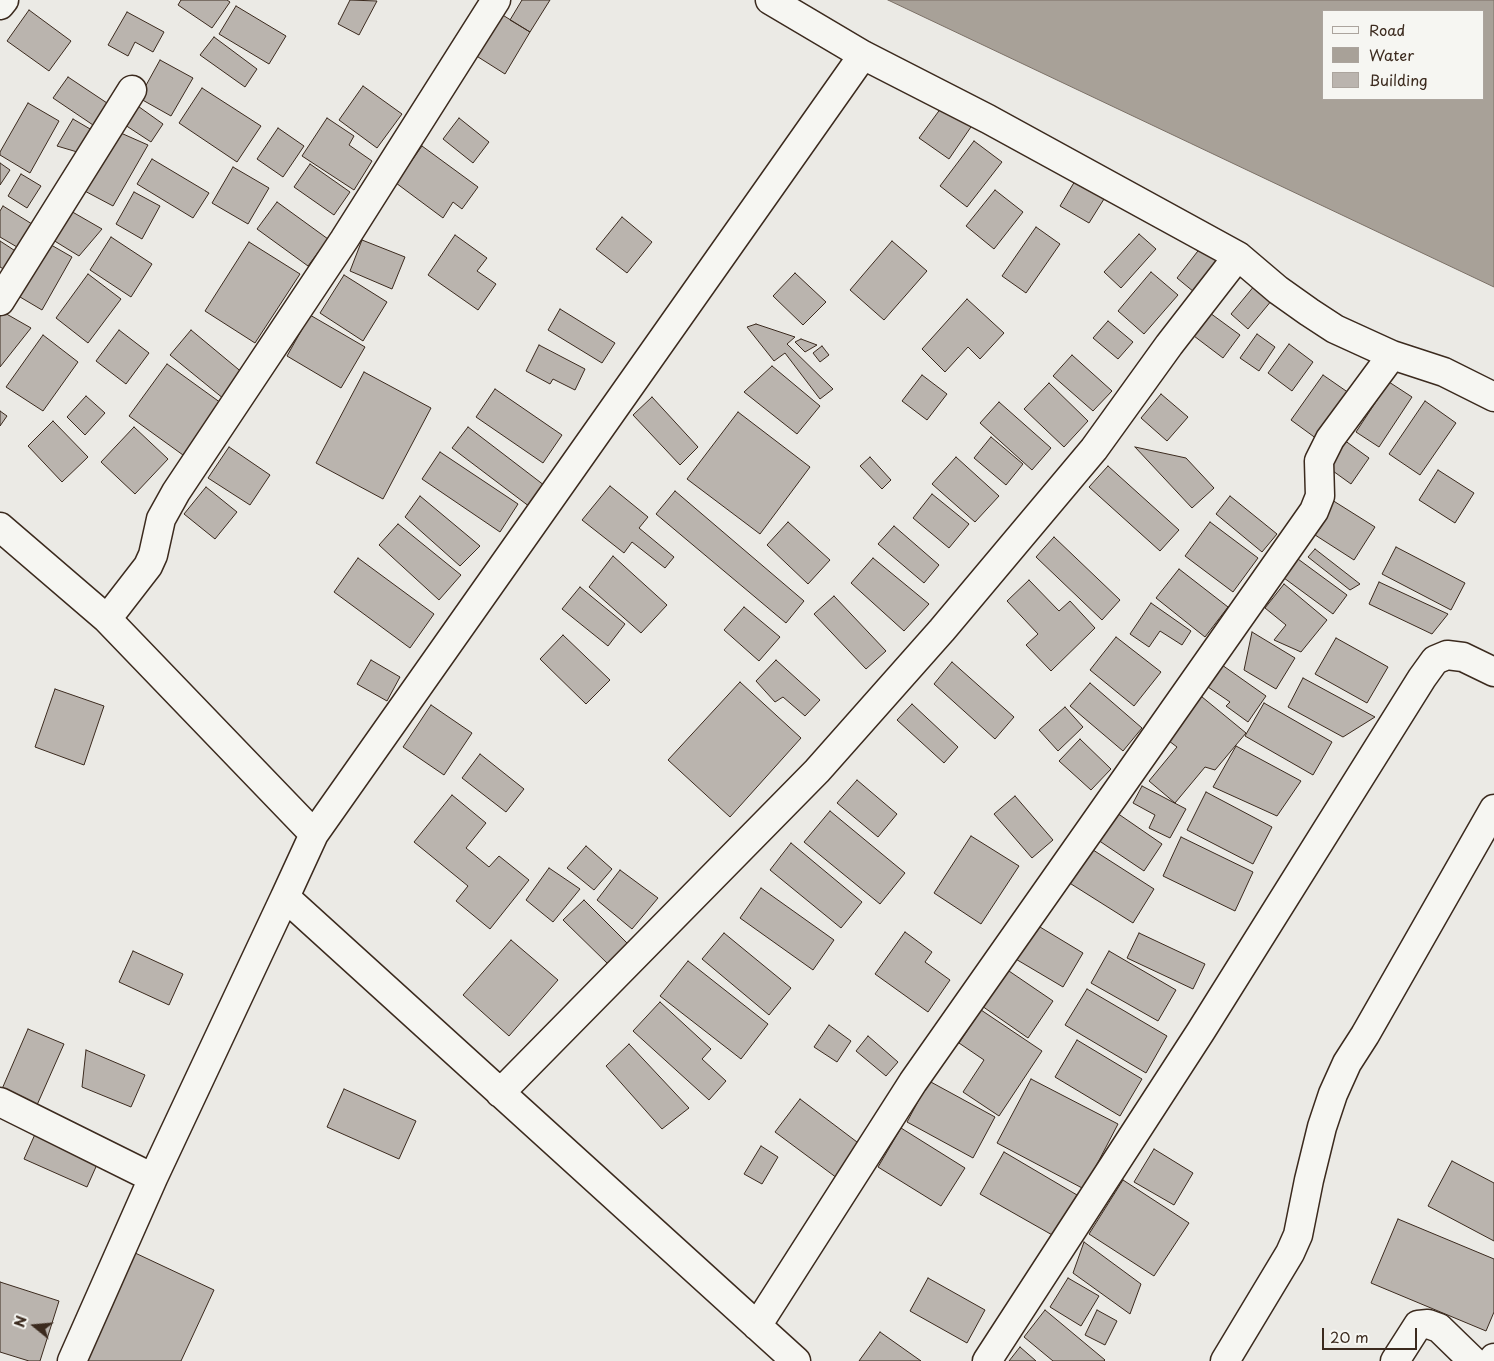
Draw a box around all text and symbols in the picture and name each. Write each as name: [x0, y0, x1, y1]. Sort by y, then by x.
legend: [1322, 10, 1484, 100]
text: Road: [1369, 18, 1405, 41]
text: Water: [1369, 43, 1414, 66]
text: Building: [1369, 68, 1428, 91]
north arrow: [10, 1301, 60, 1351]
text: N: [9, 1313, 32, 1330]
scale bar: [1324, 1318, 1419, 1350]
text: 20 m: [1330, 1325, 1369, 1348]

